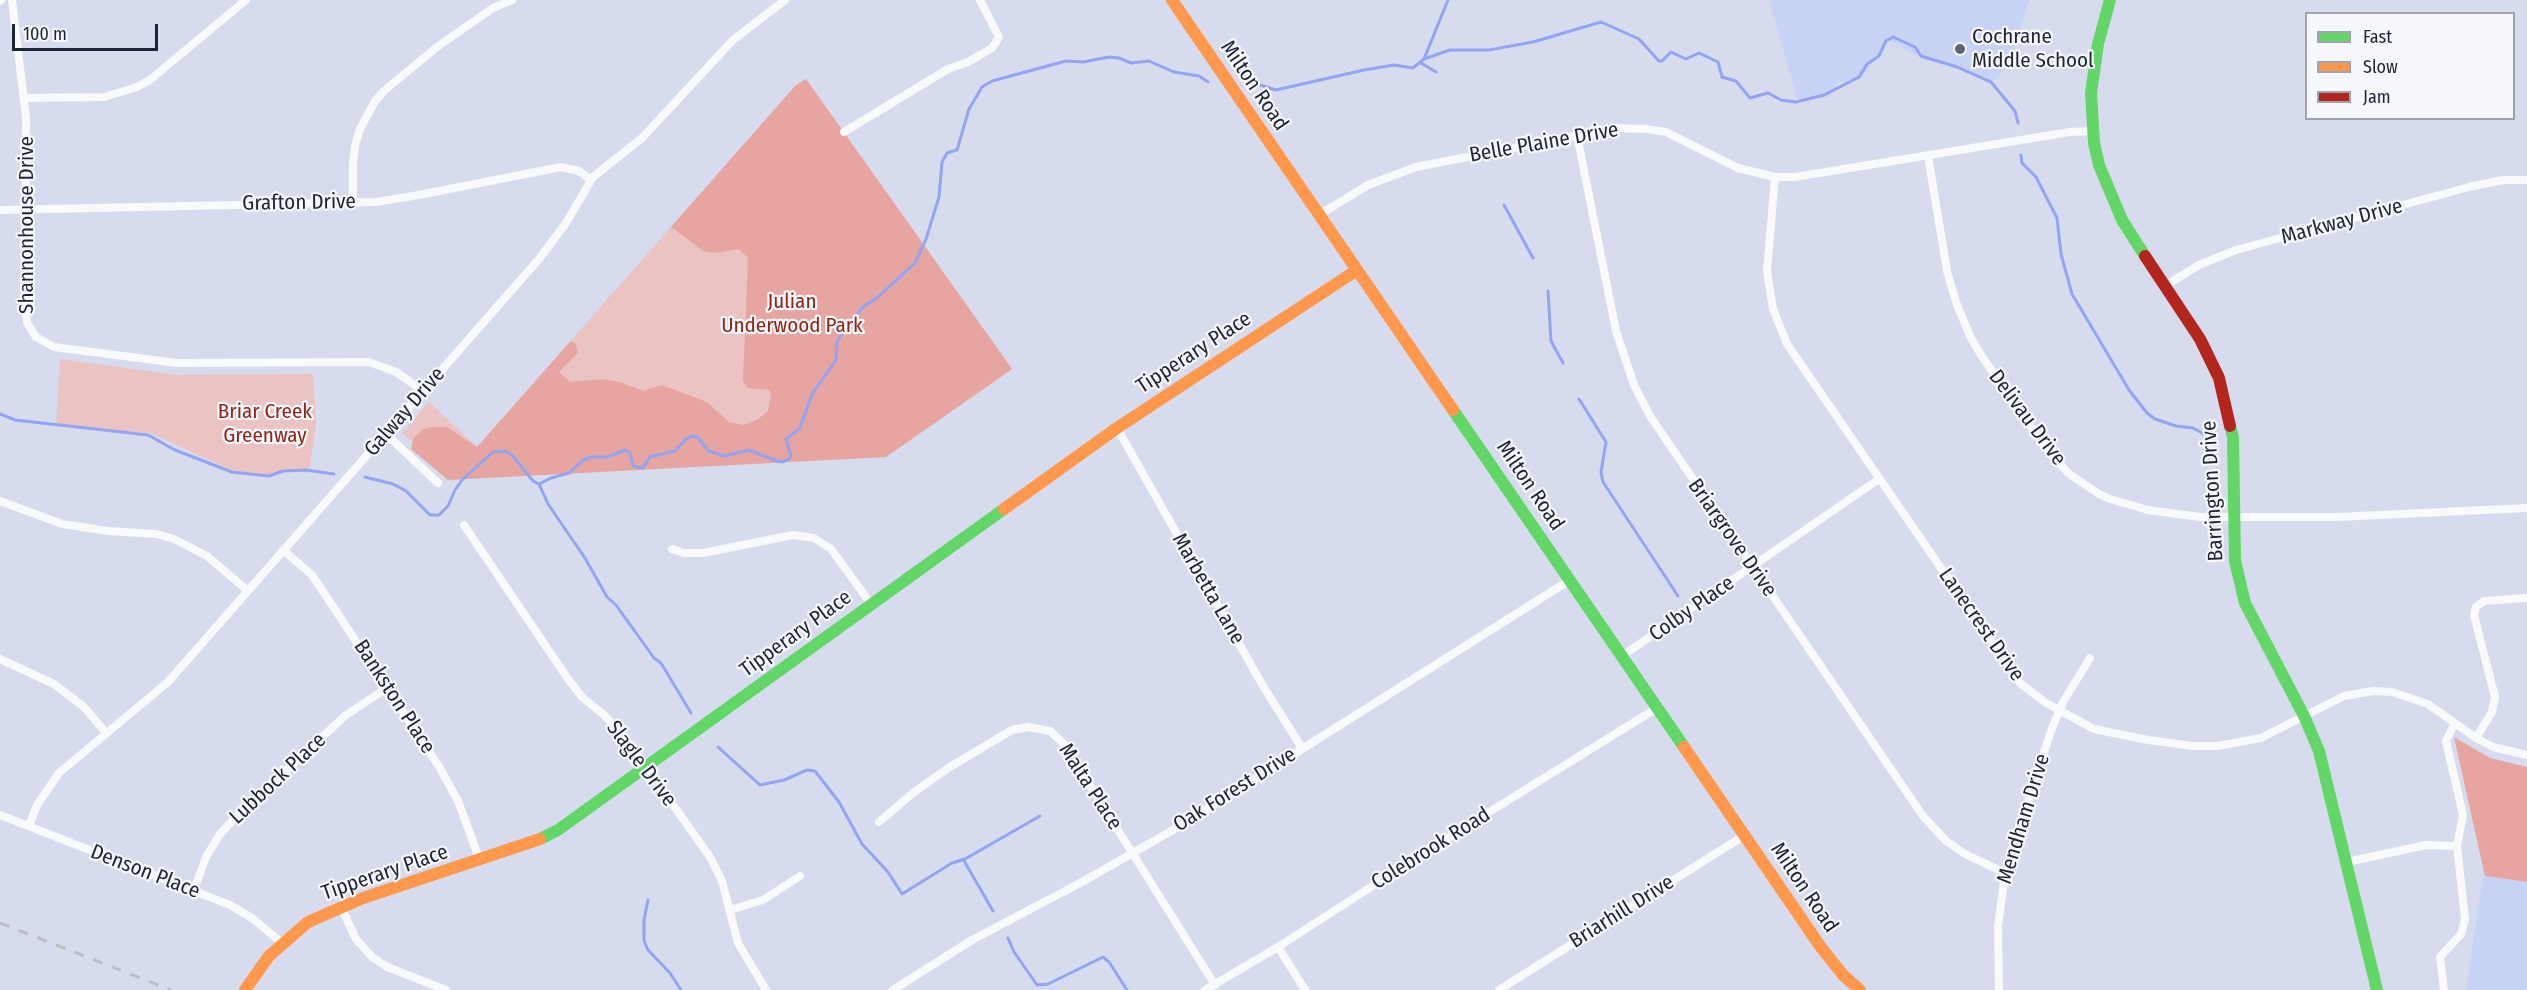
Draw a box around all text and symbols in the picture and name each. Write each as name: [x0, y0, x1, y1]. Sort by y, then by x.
scale bar: [15, 12, 160, 50]
legend: [2305, 12, 2515, 120]
text: 100 m: [23, 23, 67, 45]
place label: Cochrane Middle School: [1972, 24, 2094, 74]
text: Fast: [2363, 26, 2392, 48]
street label: Milton Road: [1215, 36, 1293, 136]
marker: Cochrane Middle School: [1953, 42, 1967, 56]
text: Slow: [2363, 56, 2398, 78]
text: Jam: [2363, 86, 2391, 108]
street label: Belle Plaine Drive: [1468, 118, 1620, 168]
street label: Shannonhouse Drive: [14, 136, 40, 314]
street label: Grafton Drive: [242, 189, 356, 217]
street label: Markway Drive: [2279, 194, 2405, 250]
park label: Julian Underwood Park: [721, 289, 863, 339]
street label: Tipperary Place: [1132, 307, 1256, 399]
street label: Galway Drive: [359, 362, 451, 462]
street label: Delivau Drive: [1983, 365, 2071, 471]
park label: Briar Creek Greenway: [218, 399, 312, 449]
street label: Barrington Drive: [2197, 420, 2229, 562]
street label: Milton Road: [1491, 436, 1569, 536]
street label: Briargrove Drive: [1682, 474, 1782, 602]
street label: Marbetta Lane: [1166, 529, 1250, 649]
street label: Lanecrest Drive: [1933, 564, 2029, 686]
street label: Colby Place: [1645, 571, 1739, 647]
street label: Tipperary Place: [735, 585, 857, 683]
street label: Bankston Place: [348, 635, 440, 759]
street label: Slagle Drive: [601, 716, 681, 812]
street label: Lubbock Place: [225, 728, 331, 830]
street label: Malta Place: [1053, 739, 1127, 835]
street label: Oak Forest Drive: [1169, 742, 1301, 838]
street label: Mendham Drive: [1992, 751, 2056, 887]
street label: Colebrook Road: [1367, 802, 1495, 896]
street label: Milton Road: [1765, 838, 1843, 938]
street label: Denson Place: [87, 840, 203, 904]
street label: Tipperary Place: [319, 840, 451, 906]
street label: Briarhill Drive: [1565, 870, 1679, 954]

